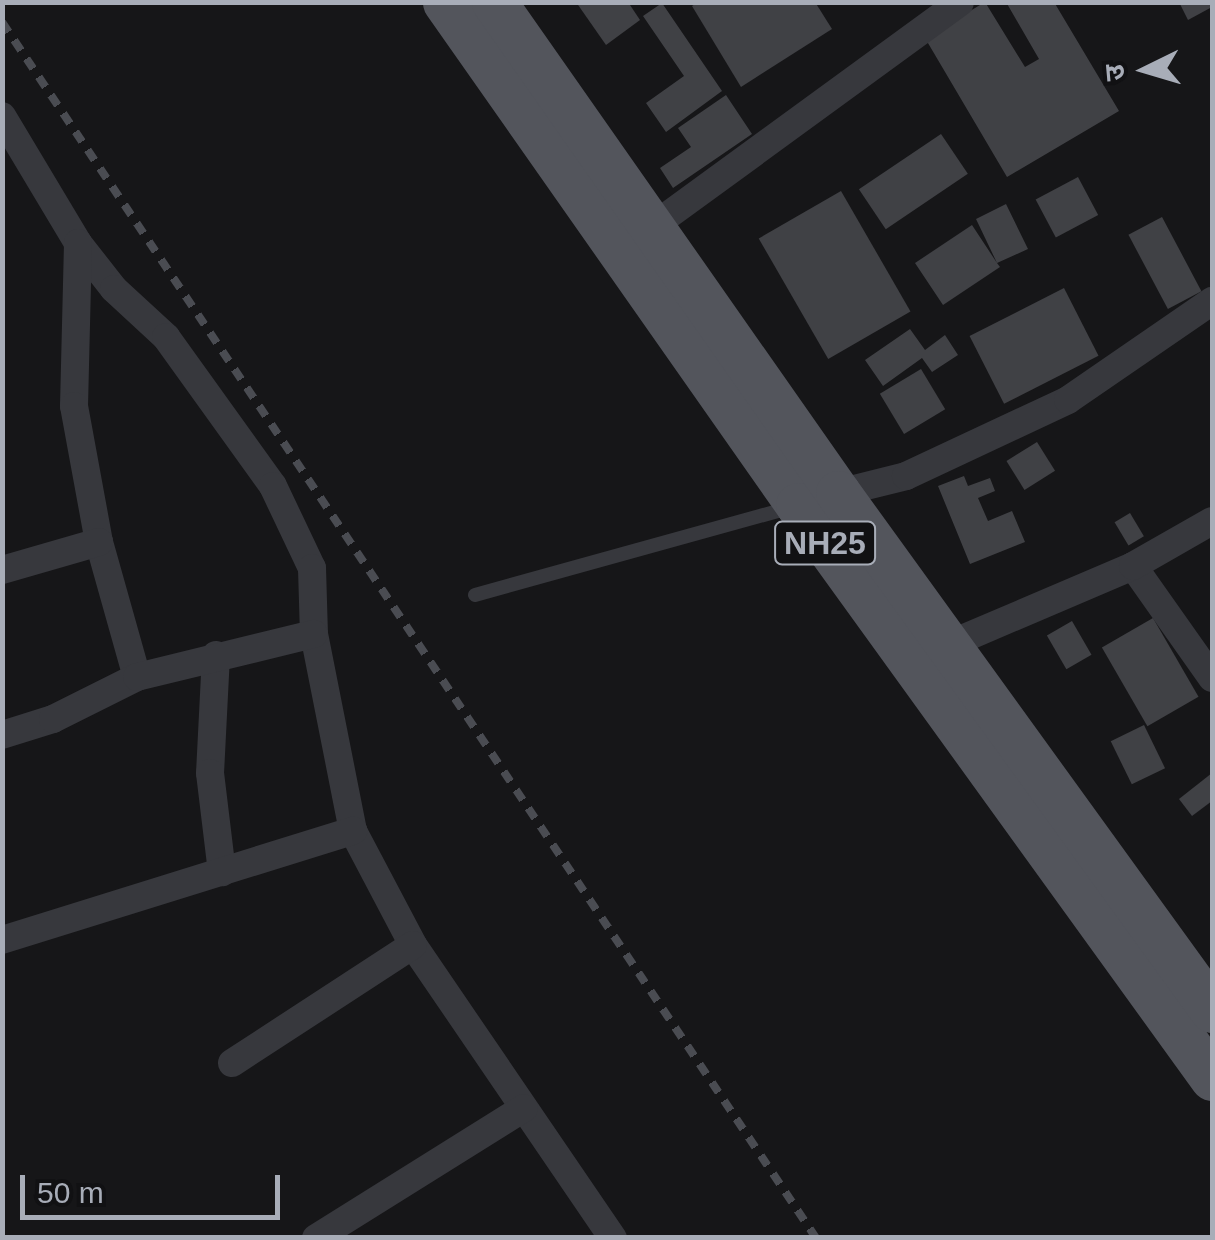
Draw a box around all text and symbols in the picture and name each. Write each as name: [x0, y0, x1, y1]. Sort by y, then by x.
north arrow: [1095, 20, 1195, 120]
text: उ: [1098, 63, 1131, 82]
road number: NH25: [772, 516, 878, 570]
scale bar: [25, 1155, 285, 1217]
text: 50 m: [37, 1176, 104, 1209]

